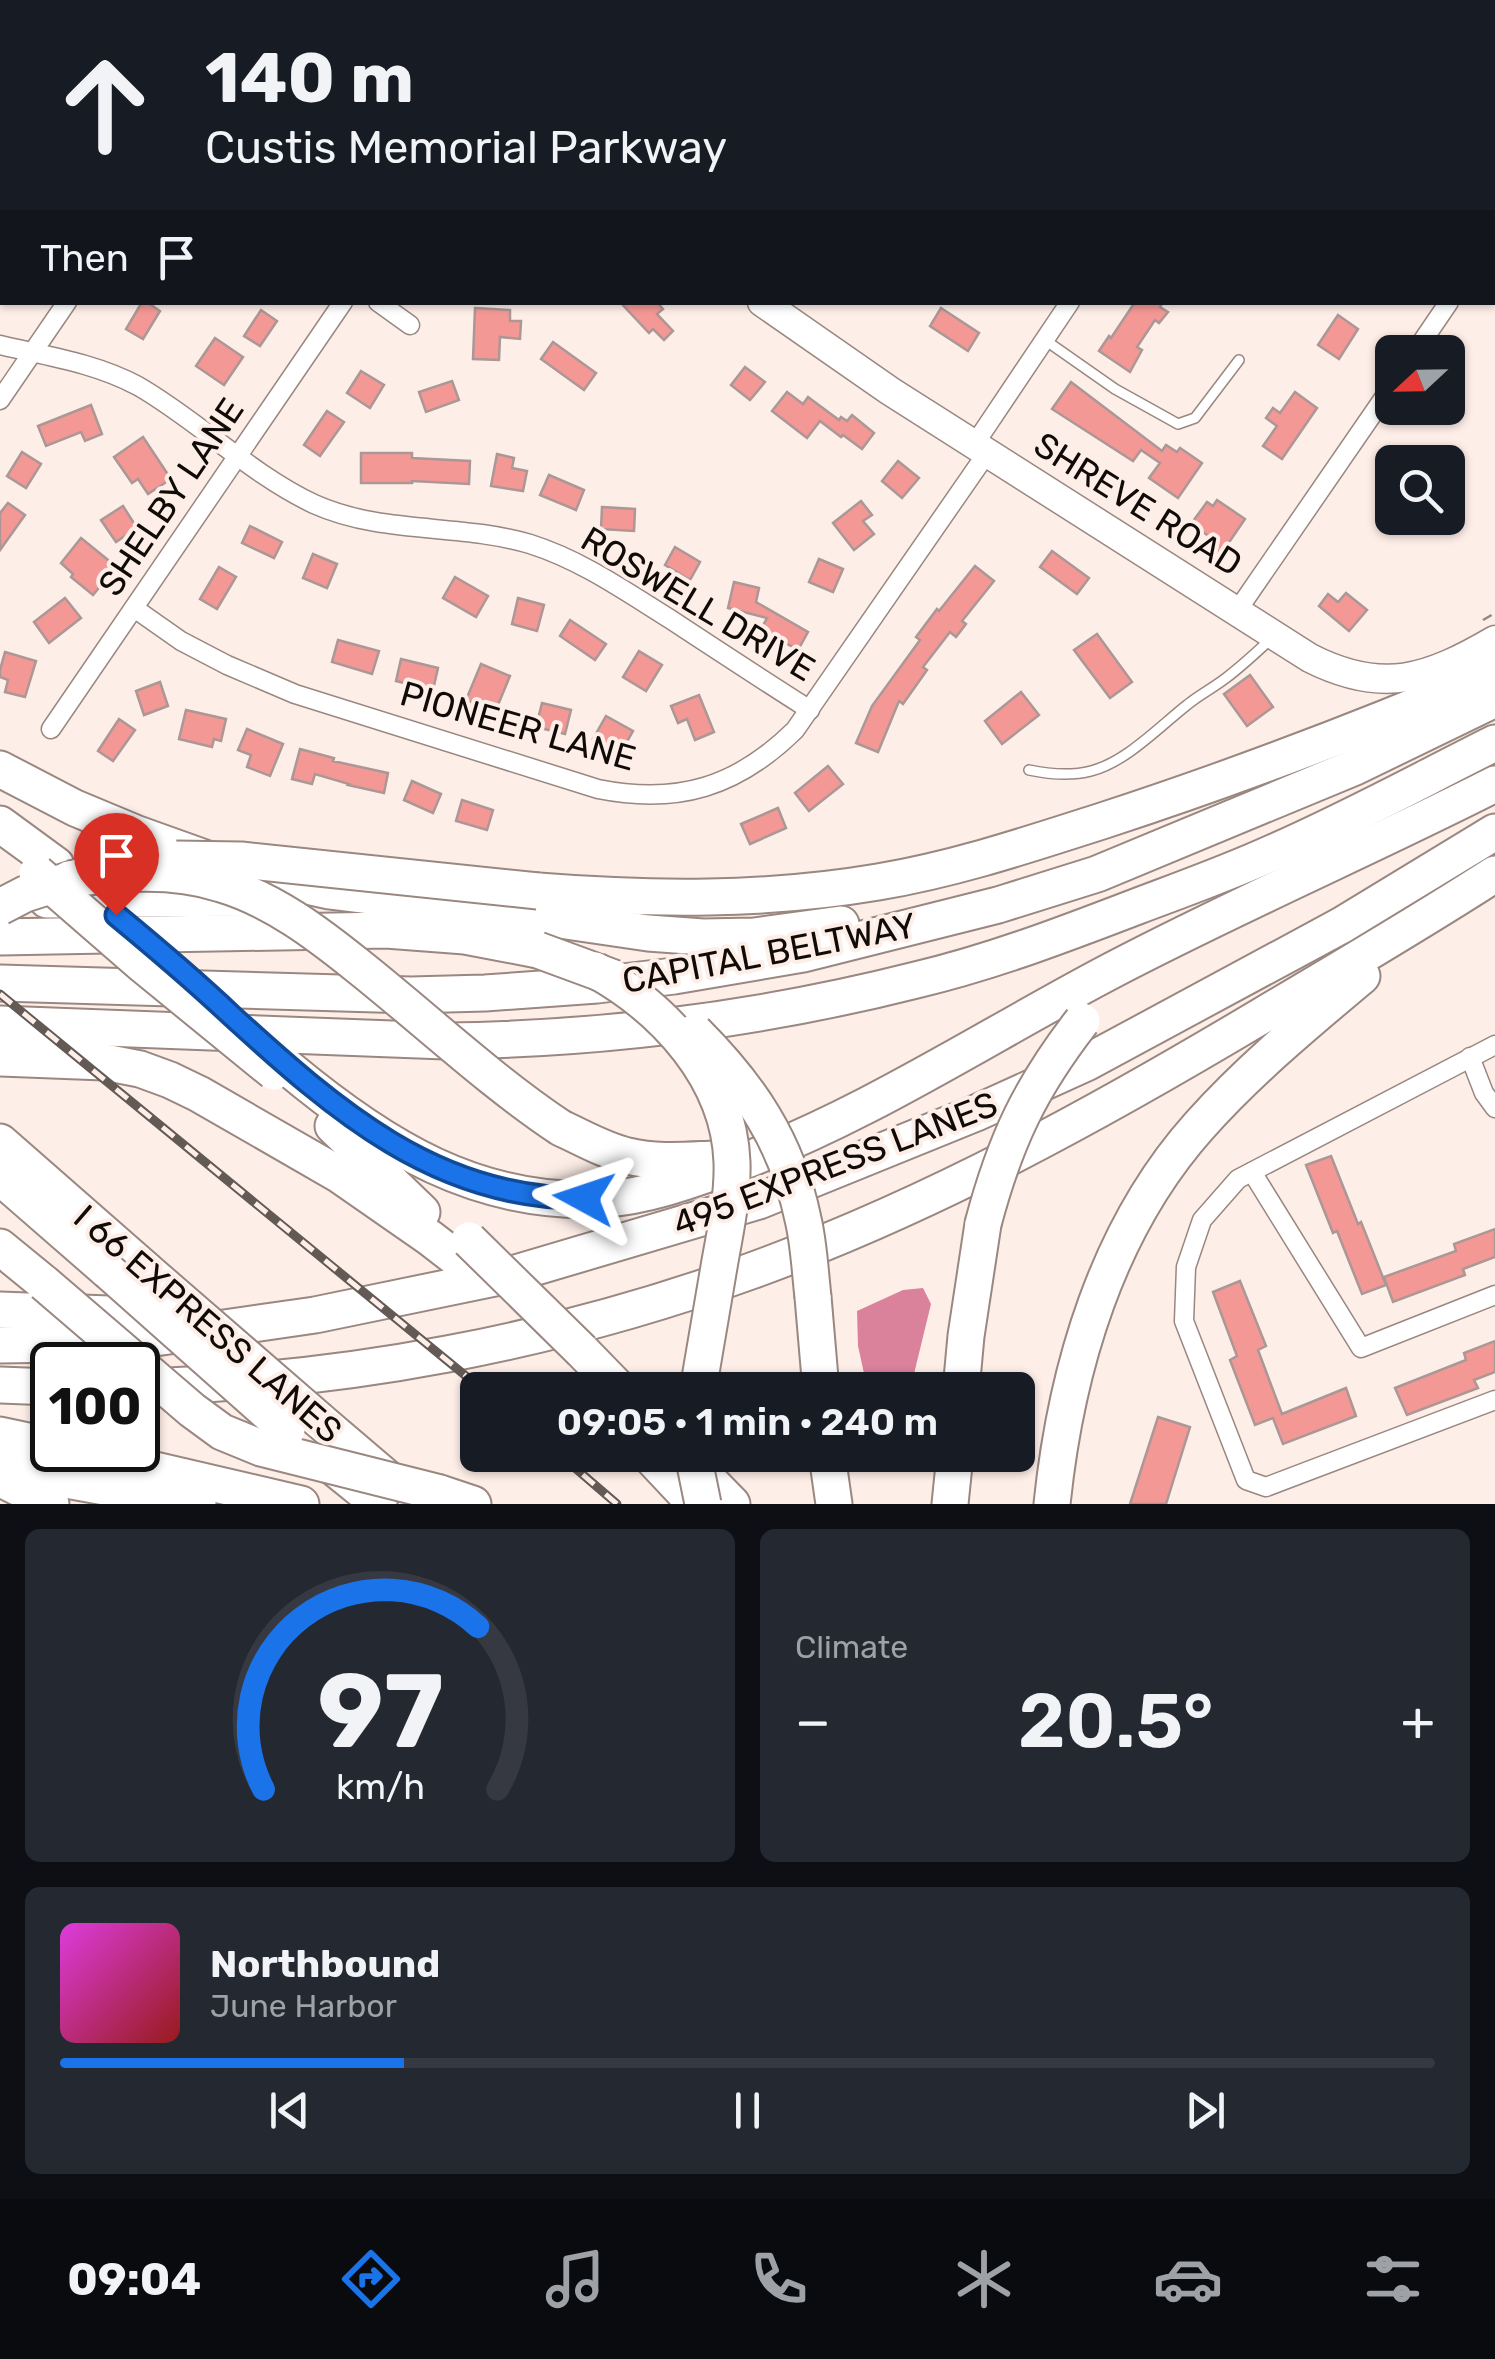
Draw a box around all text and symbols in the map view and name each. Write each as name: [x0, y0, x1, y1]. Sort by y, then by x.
text: 140 m: [205, 37, 414, 120]
icon: ahead: [40, 40, 170, 170]
text: Custis Memorial Parkway: [205, 121, 727, 174]
icon: arrive: [149, 230, 204, 285]
text: Then: [40, 235, 129, 281]
north arrow: [1375, 335, 1465, 425]
map controls: [1375, 335, 1465, 535]
street label: SHELBY LANE: [90, 390, 252, 604]
street label: SHREVE ROAD: [1026, 423, 1250, 585]
button: search: [1375, 445, 1465, 535]
street label: ROSWELL DRIVE: [574, 518, 822, 690]
street label: PIONEER LANE: [396, 672, 640, 780]
pin: [74, 813, 159, 916]
icon: arrive: [89, 828, 144, 883]
street label: CAPITAL BELTWAY: [619, 904, 919, 1002]
street label: 495 EXPRESS LANES: [667, 1083, 1003, 1245]
position arrow: [532, 1146, 636, 1250]
street label: I 66 EXPRESS LANES: [65, 1196, 351, 1452]
speed limit sign: 100: [30, 1342, 160, 1472]
text: 09:05 · 1 min · 240 m: [557, 1399, 938, 1445]
text: Climate: [795, 1628, 908, 1666]
text: 97: [317, 1650, 443, 1773]
text: 20.5°: [1018, 1677, 1213, 1766]
text: −: [795, 1689, 831, 1754]
text: +: [1401, 1689, 1435, 1754]
text: km/h: [335, 1766, 425, 1808]
text: Northbound: [210, 1941, 440, 1987]
text: June Harbor: [210, 1987, 397, 2025]
icon: previous: [262, 2083, 317, 2138]
icon: pause: [720, 2083, 775, 2138]
icon: next: [1178, 2083, 1233, 2138]
icon: directions: [336, 2244, 406, 2314]
icon: music: [540, 2244, 610, 2314]
icon: phone: [744, 2244, 814, 2314]
icon: climate: [949, 2244, 1019, 2314]
icon: car: [1153, 2244, 1223, 2314]
icon: filters: [1358, 2244, 1428, 2314]
text: 09:04: [67, 2253, 201, 2306]

